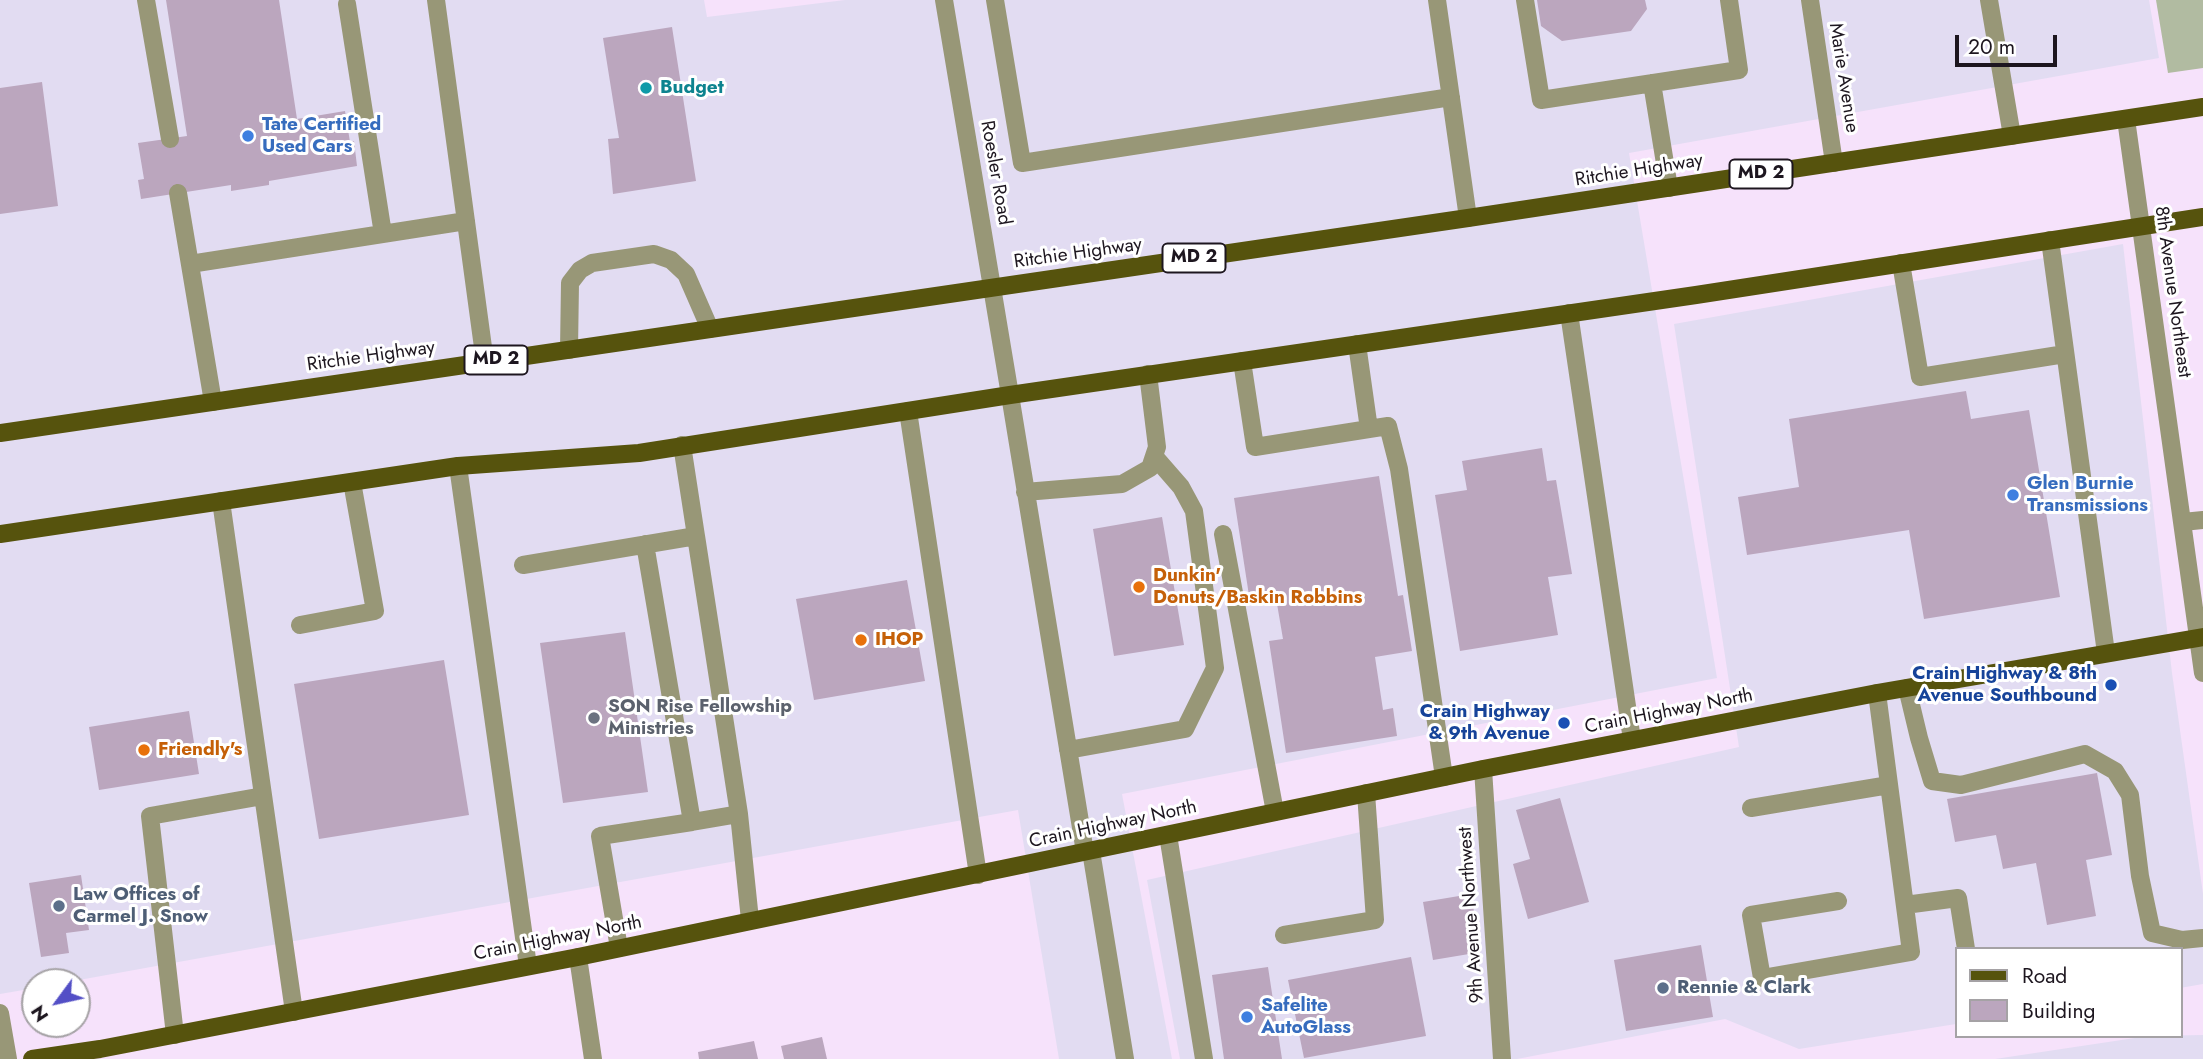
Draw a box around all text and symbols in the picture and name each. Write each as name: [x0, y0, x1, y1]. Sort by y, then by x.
scale bar: [1958, 21, 2060, 65]
street label: Marie Avenue: [1823, 22, 1863, 134]
text: 20 m: [1968, 32, 2015, 62]
place label: Budget: [660, 77, 724, 99]
marker: Budget: [638, 80, 654, 96]
place label: Tate Certified Used Cars: [262, 114, 381, 158]
street label: Roesler Road: [975, 119, 1015, 227]
marker: Tate Certified Used Cars: [240, 128, 256, 144]
street label: Ritchie Highway: [1573, 150, 1705, 192]
road number: MD 2: [1730, 160, 1792, 188]
street label: 8th Avenue Northeast: [2149, 205, 2195, 379]
street label: Ritchie Highway: [1012, 234, 1144, 274]
road number: MD 2: [1162, 244, 1226, 272]
street label: Ritchie Highway: [305, 337, 437, 377]
road number: MD 2: [464, 346, 528, 374]
place label: Glen Burnie Transmissions: [2027, 473, 2148, 517]
marker: Glen Burnie Transmissions: [2005, 487, 2021, 503]
place label: Dunkin' Donuts/Baskin Robbins: [1153, 565, 1362, 609]
marker: Dunkin' Donuts/Baskin Robbins: [1131, 579, 1147, 595]
place label: IHOP: [875, 629, 923, 651]
marker: IHOP: [853, 632, 869, 648]
place label: Crain Highway & 8th Avenue Southbound: [1912, 663, 2097, 707]
marker: Crain Highway & 8th Avenue Southbound: [2103, 677, 2119, 693]
street label: Crain Highway North: [1583, 685, 1755, 739]
place label: SON Rise Fellowship Ministries: [608, 696, 792, 740]
place label: Crain Highway & 9th Avenue: [1420, 701, 1550, 745]
marker: SON Rise Fellowship Ministries: [586, 710, 602, 726]
marker: Crain Highway & 9th Avenue: [1556, 715, 1572, 731]
place label: Friendly's: [158, 739, 242, 761]
marker: Friendly's: [136, 742, 152, 758]
street label: Crain Highway North: [1027, 796, 1199, 854]
street label: 9th Avenue Northwest: [1454, 826, 1490, 1004]
place label: Law Offices of Carmel J. Snow: [73, 884, 208, 928]
marker: Law Offices of Carmel J. Snow: [51, 898, 67, 914]
street label: Crain Highway North: [472, 912, 644, 966]
legend: [1954, 947, 2182, 1038]
text: Road: [2022, 961, 2067, 991]
north arrow: [21, 968, 91, 1038]
place label: Rennie & Clark: [1677, 977, 1811, 999]
marker: Rennie & Clark: [1655, 980, 1671, 996]
place label: Safelite AutoGlass: [1261, 995, 1351, 1039]
text: Building: [2022, 996, 2095, 1026]
text: N: [24, 1000, 55, 1027]
marker: Safelite AutoGlass: [1239, 1009, 1255, 1025]

